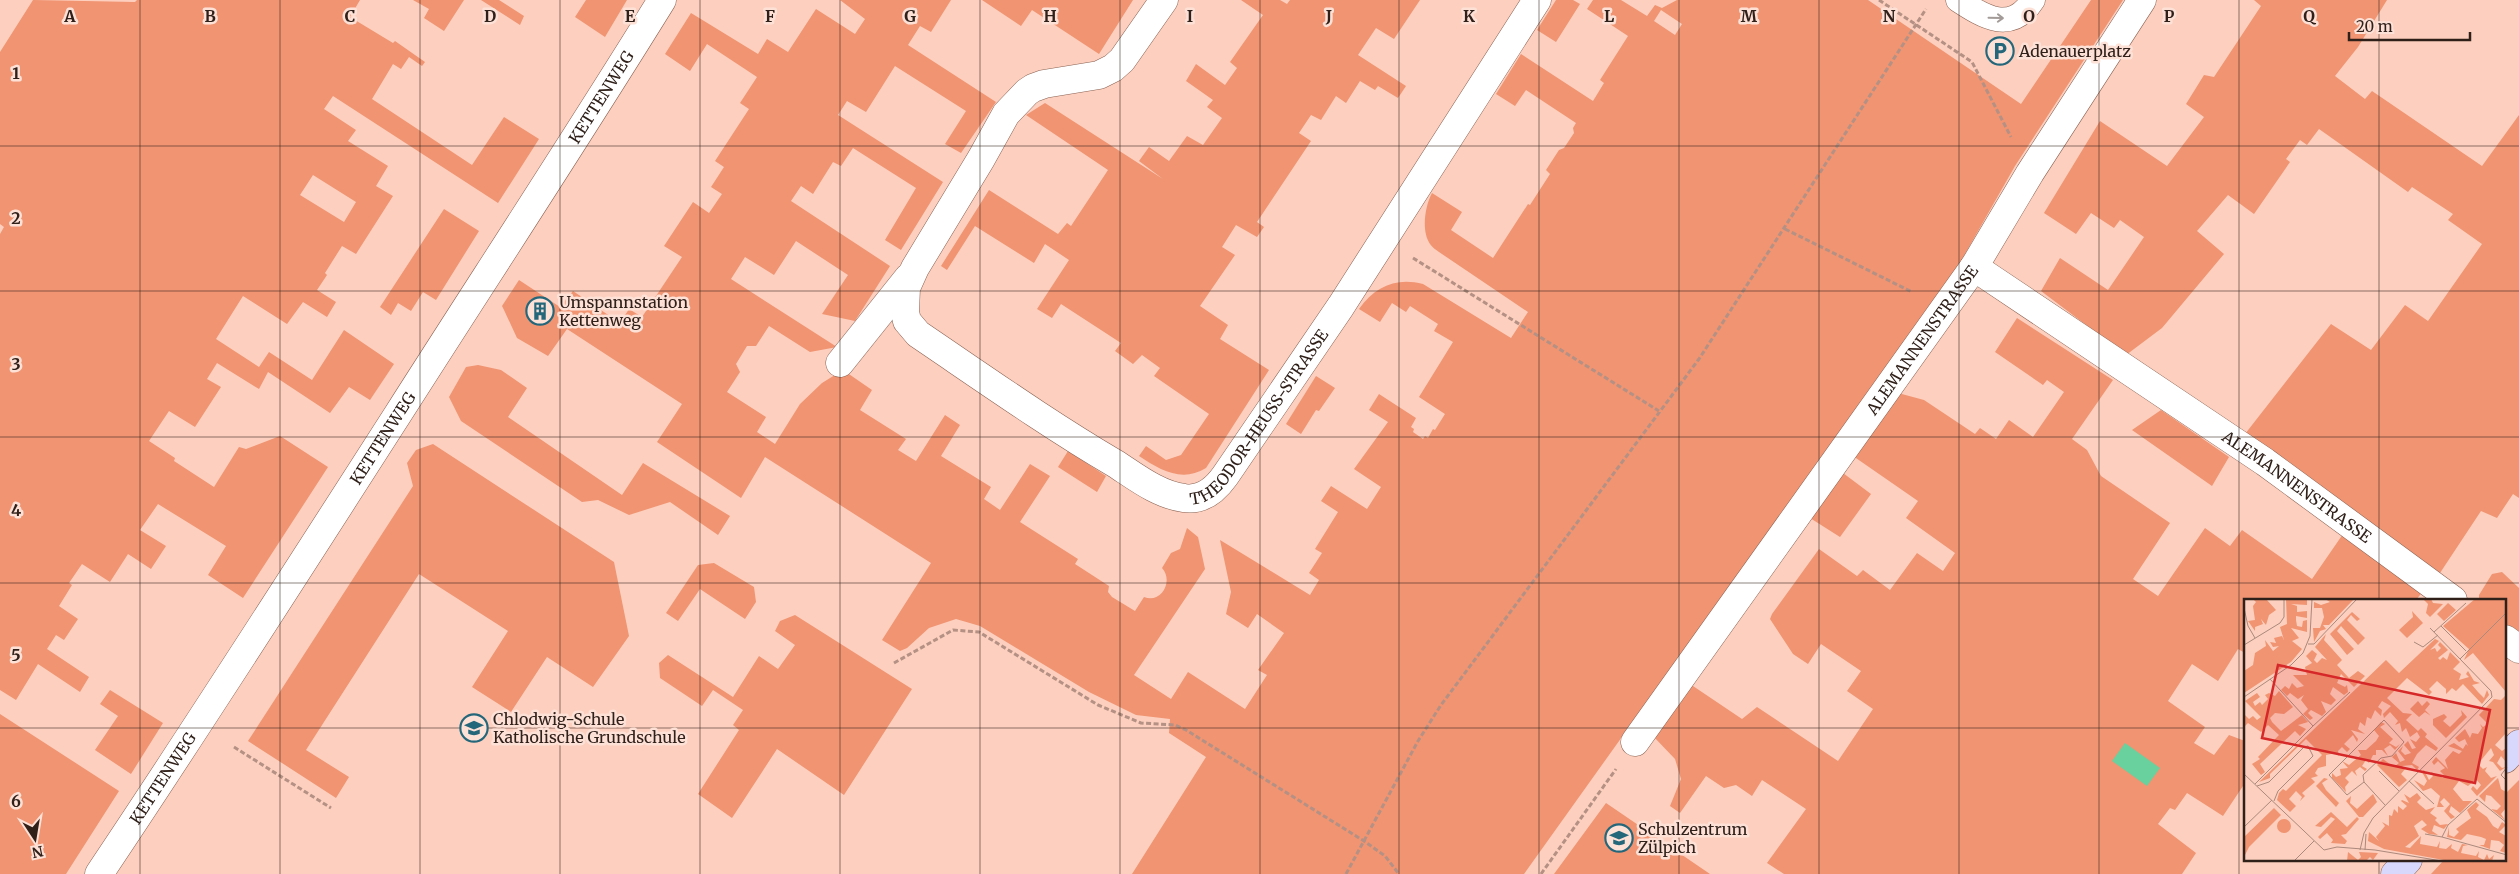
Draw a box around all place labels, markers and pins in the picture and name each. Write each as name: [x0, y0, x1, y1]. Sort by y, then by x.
parking icon: Adenauerplatz: [1985, 36, 2015, 66]
place label: Adenauerplatz: [2018, 41, 2131, 61]
place label: Umspannstation Kettenweg: [559, 292, 688, 330]
building icon: Umspannstation Kettenweg: [525, 296, 555, 326]
place label: Chlodwig-Schule Katholische Grundschule: [493, 709, 686, 747]
school or university icon: Chlodwig-Schule Katholische Grundschule: [459, 713, 489, 743]
place label: Schulzentrum Zülpich: [1638, 819, 1748, 857]
school or university icon: Schulzentrum Zülpich: [1604, 823, 1634, 853]

